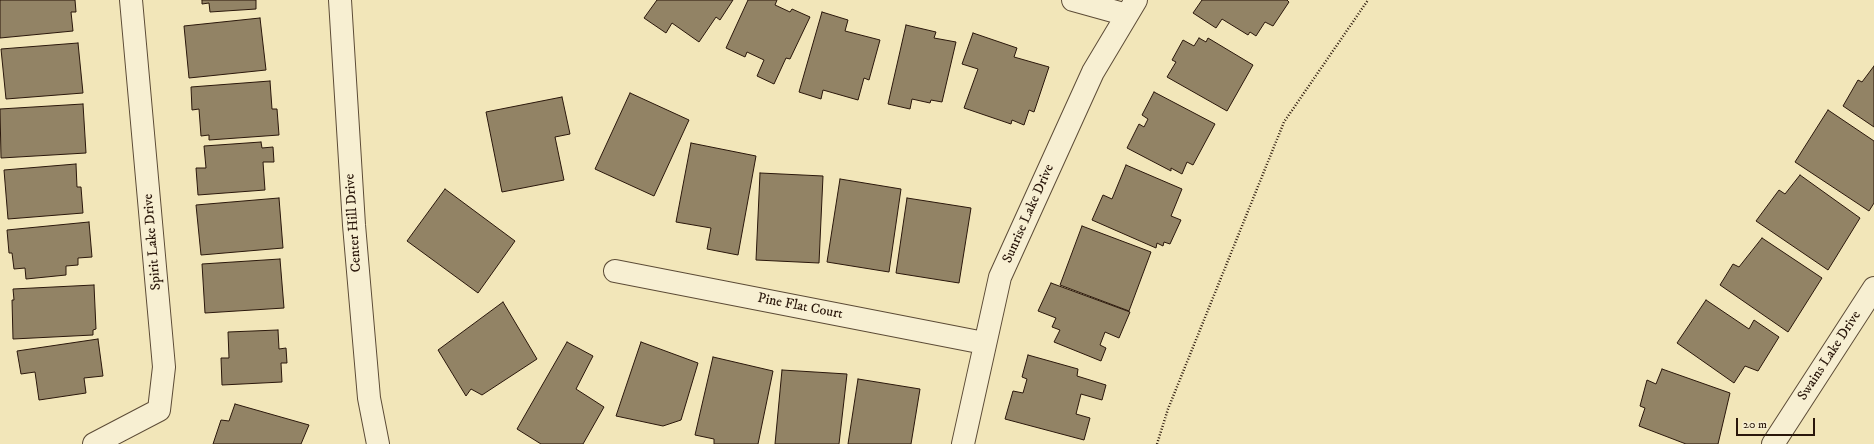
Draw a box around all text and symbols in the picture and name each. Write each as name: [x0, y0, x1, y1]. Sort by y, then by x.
street label: Sunrise Lake Drive: [1000, 162, 1058, 266]
street label: Center Hill Drive: [342, 173, 366, 273]
street label: Spirit Lake Drive: [140, 193, 166, 291]
street label: Pine Flat Court: [756, 290, 844, 324]
street label: Swains Lake Drive: [1795, 308, 1865, 404]
scale bar: [1738, 410, 1817, 436]
text: 20 m: [1743, 417, 1767, 432]

